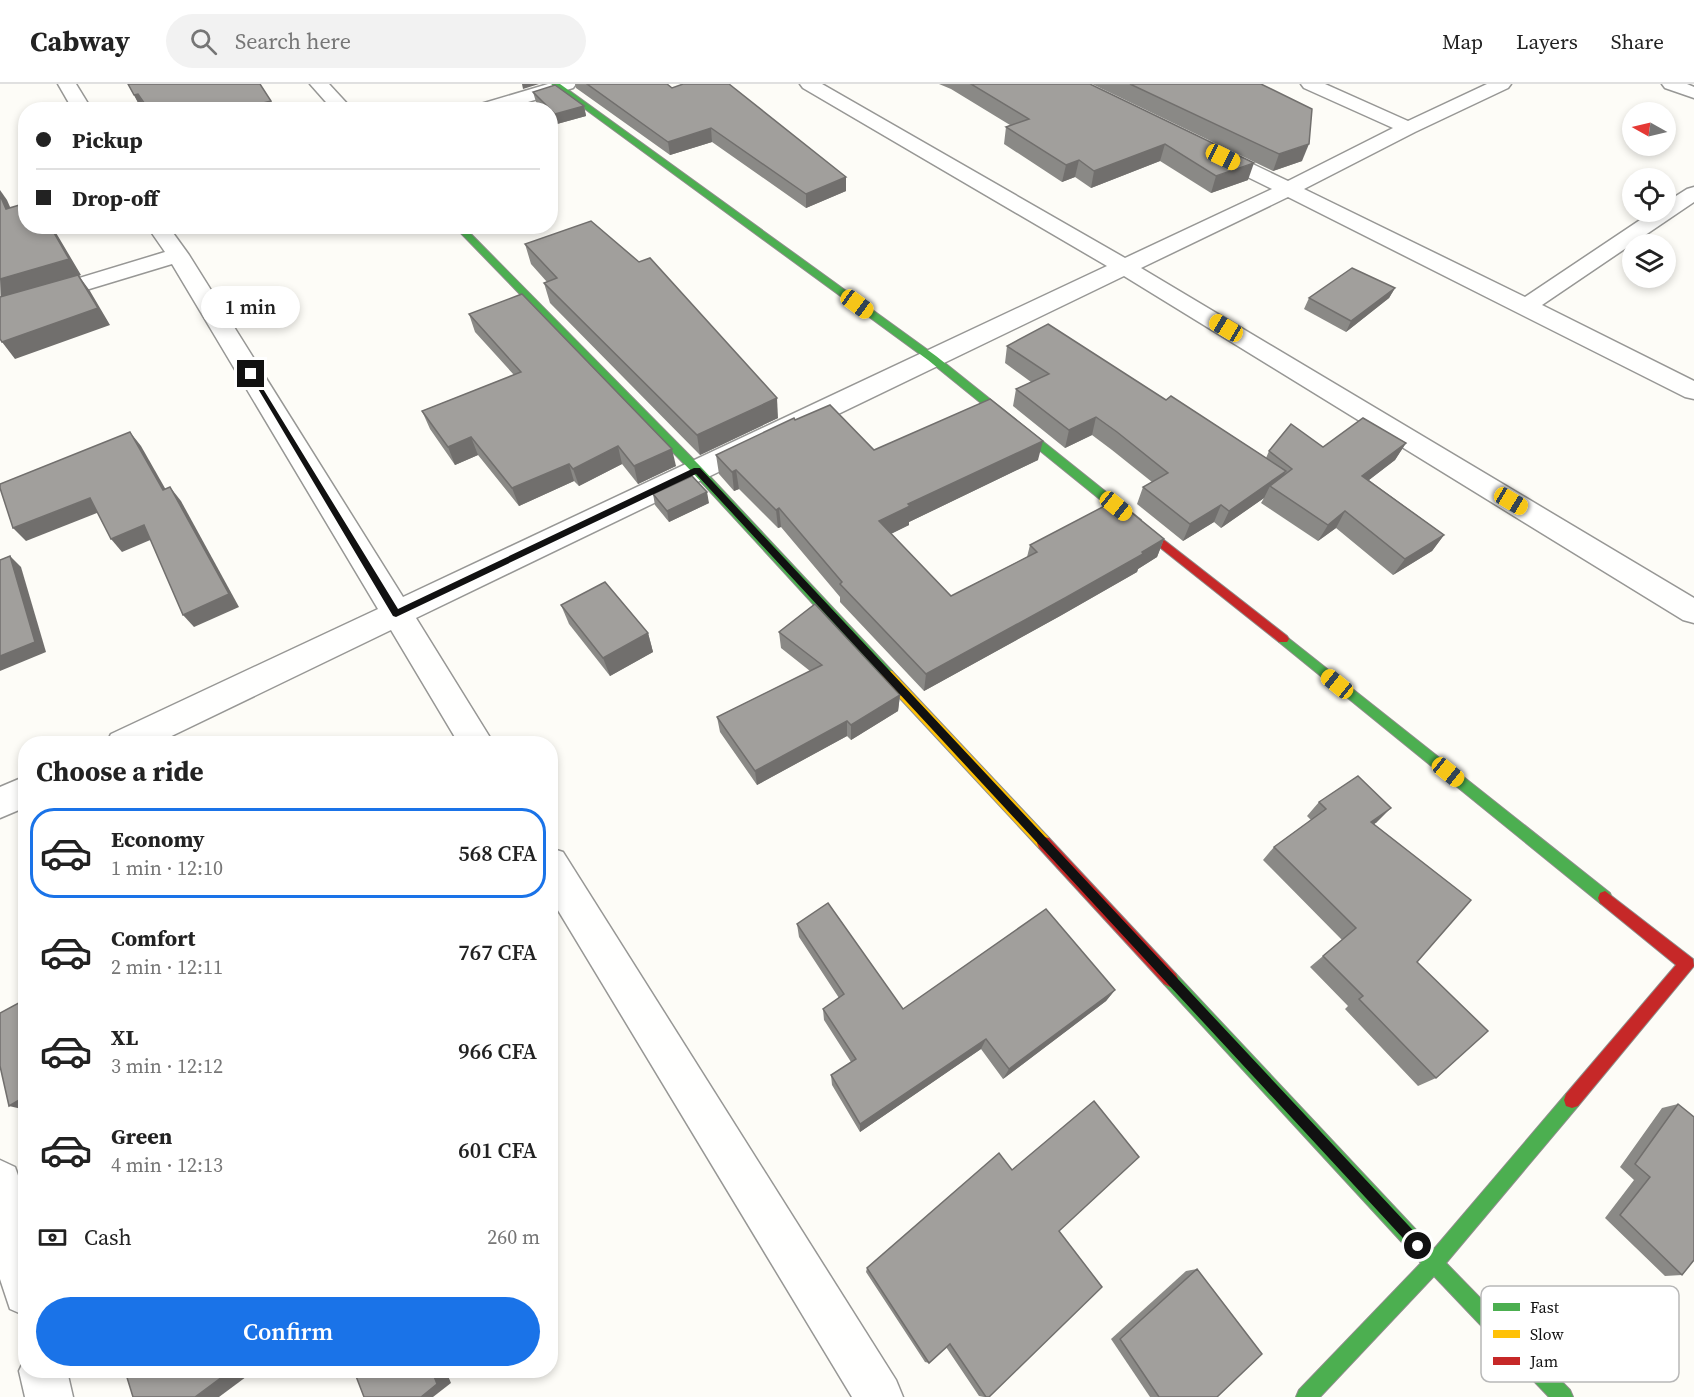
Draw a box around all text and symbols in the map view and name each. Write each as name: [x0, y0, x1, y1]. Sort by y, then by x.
search box: [166, 14, 586, 68]
text: Cabway: [30, 22, 130, 60]
icon: search: [187, 25, 220, 58]
text: Search here: [235, 26, 351, 56]
text: Map: [1442, 27, 1483, 56]
text: Layers: [1516, 27, 1578, 56]
text: Share: [1611, 27, 1664, 56]
north arrow: [1622, 102, 1676, 156]
map controls: [1622, 102, 1676, 288]
text: Pickup: [72, 125, 143, 155]
car: [1203, 141, 1243, 173]
button: locate: [1622, 168, 1676, 222]
text: Drop-off: [72, 183, 158, 213]
button: layers: [1622, 234, 1676, 288]
car: [837, 286, 877, 322]
callout: 1 min: [202, 287, 300, 329]
text: 1 min: [225, 293, 276, 321]
car: [1206, 311, 1246, 345]
route end: [237, 360, 264, 387]
car: [1491, 484, 1531, 518]
car: [1096, 488, 1136, 524]
car: [1317, 666, 1357, 702]
text: Choose a ride: [36, 753, 204, 790]
car: [1428, 754, 1468, 790]
text: Economy: [111, 824, 205, 854]
icon: car: [39, 826, 93, 880]
text: 568 CFA: [458, 838, 537, 868]
text: 1 min · 12:10: [111, 854, 223, 882]
text: Comfort: [111, 923, 195, 953]
icon: car: [39, 925, 93, 979]
text: 767 CFA: [458, 937, 537, 967]
text: 2 min · 12:11: [111, 953, 223, 981]
text: XL: [111, 1022, 138, 1052]
icon: car: [39, 1024, 93, 1078]
text: 966 CFA: [458, 1036, 537, 1066]
text: 3 min · 12:12: [111, 1052, 223, 1080]
text: Green: [111, 1121, 172, 1151]
icon: car: [39, 1123, 93, 1177]
text: 601 CFA: [458, 1135, 537, 1165]
text: 4 min · 12:13: [111, 1151, 223, 1179]
icon: cash: [36, 1221, 69, 1254]
text: Cash: [84, 1222, 132, 1252]
text: 260 m: [487, 1223, 540, 1251]
route start: [1404, 1232, 1431, 1259]
legend: [1481, 1286, 1679, 1382]
text: Fast: [1530, 1296, 1560, 1318]
button: Confirm: [36, 1297, 540, 1366]
text: Slow: [1530, 1323, 1565, 1345]
text: Jam: [1529, 1350, 1558, 1372]

